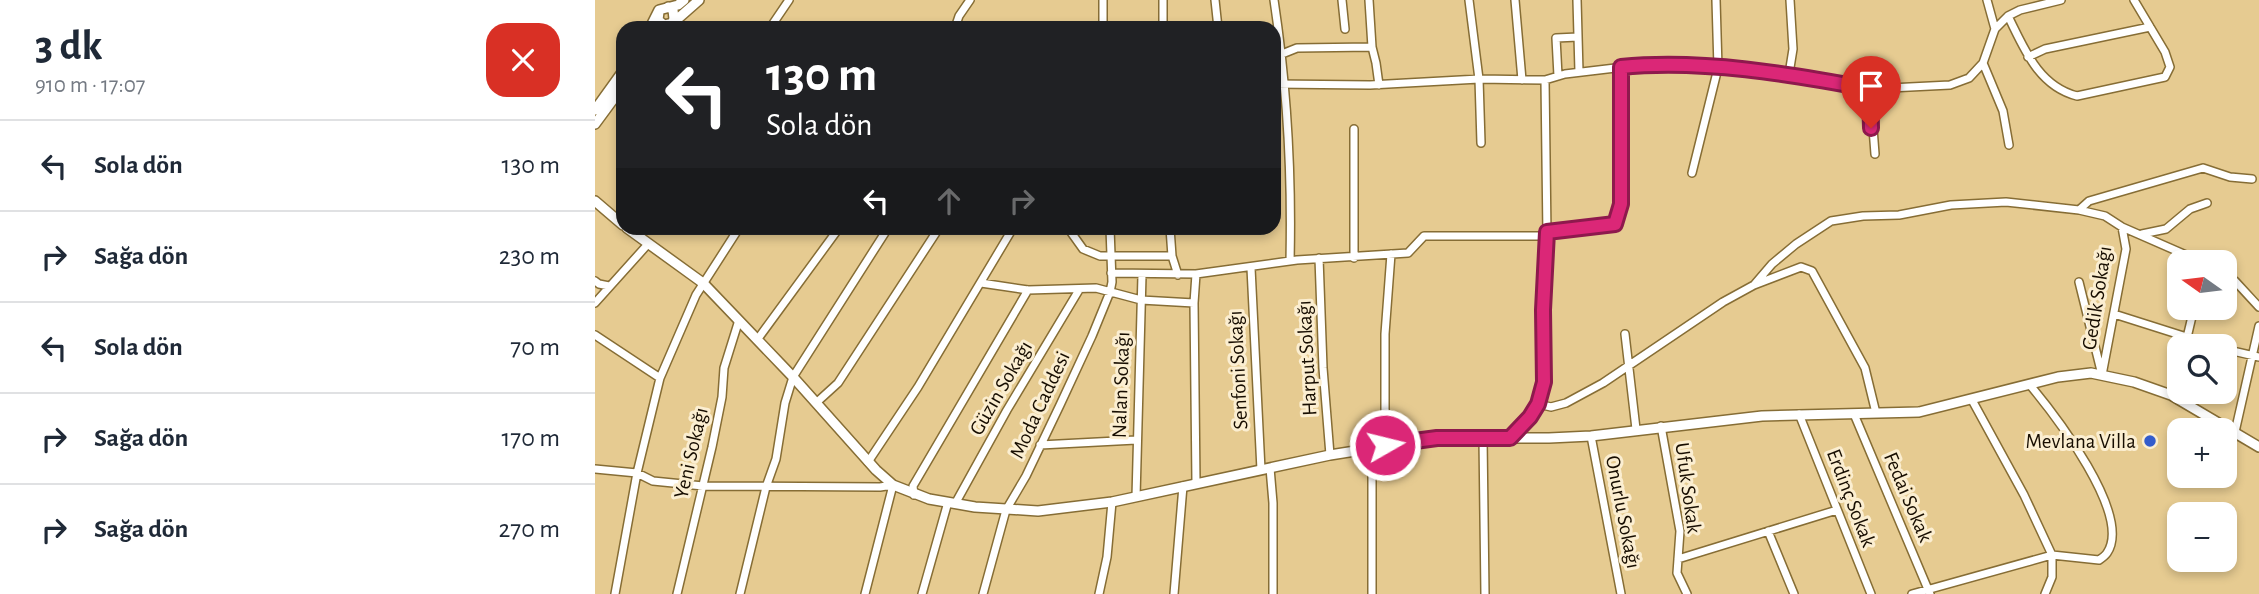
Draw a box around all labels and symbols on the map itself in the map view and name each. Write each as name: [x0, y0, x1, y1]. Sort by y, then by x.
pin: [1841, 56, 1901, 128]
street label: Gedik Sokağı: [2078, 245, 2116, 351]
north arrow: [2167, 250, 2237, 320]
street label: Harput Sokağı: [1293, 300, 1321, 416]
street label: Senfoni Sokağı: [1224, 310, 1252, 430]
street label: Nalan Sokağı: [1109, 331, 1133, 439]
street label: Güzin Sokağı: [966, 337, 1036, 439]
street label: Moda Caddesi: [1006, 348, 1074, 462]
street label: Yeni Sokağı: [670, 405, 712, 501]
position arrow: [1348, 408, 1422, 482]
place label: Mevlana Villa: [2026, 431, 2136, 452]
marker: Mevlana Villa: [2142, 433, 2158, 449]
street label: Ufuk Sokak: [1671, 441, 1705, 535]
street label: Erdinç Sokak: [1823, 446, 1879, 550]
street label: Fedai Sokak: [1880, 449, 1936, 545]
street label: Onurlu Sokağı: [1602, 454, 1644, 570]

